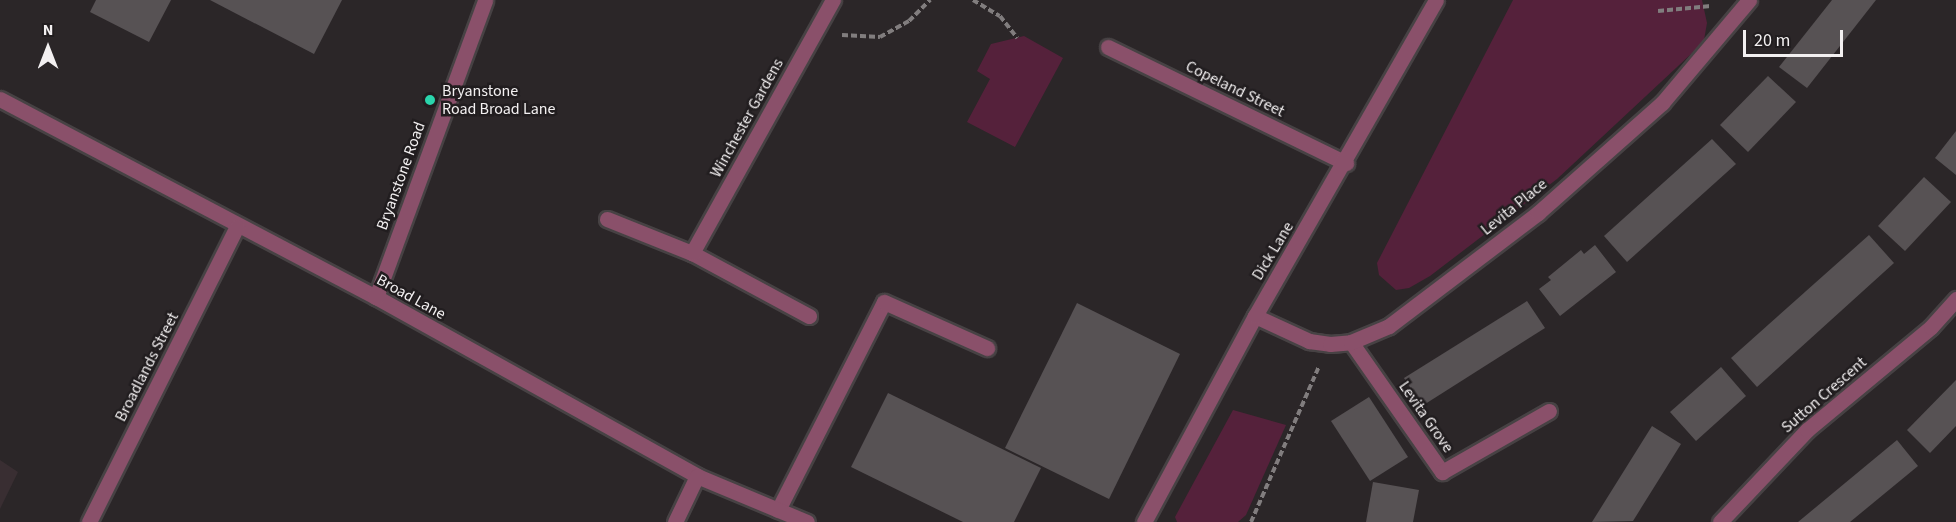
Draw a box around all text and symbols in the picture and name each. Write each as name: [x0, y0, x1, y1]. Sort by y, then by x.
north arrow: [18, 18, 78, 78]
scale bar: [1746, 18, 1846, 56]
text: N: [43, 19, 53, 41]
text: 20 m: [1754, 28, 1790, 53]
street label: Winchester Gardens: [706, 55, 788, 181]
street label: Copeland Street: [1182, 57, 1288, 121]
place label: Bryanstone Road Broad Lane: [442, 81, 555, 119]
marker: Bryanstone Road Broad Lane: [423, 93, 437, 107]
street label: Bryanstone Road: [373, 119, 429, 233]
street label: Levita Place: [1477, 175, 1551, 239]
street label: Dick Lane: [1248, 218, 1298, 284]
street label: Broad Lane: [373, 270, 449, 324]
street label: Broadlands Street: [111, 309, 183, 425]
street label: Sutton Crescent: [1778, 353, 1870, 437]
street label: Levita Grove: [1394, 378, 1458, 456]

